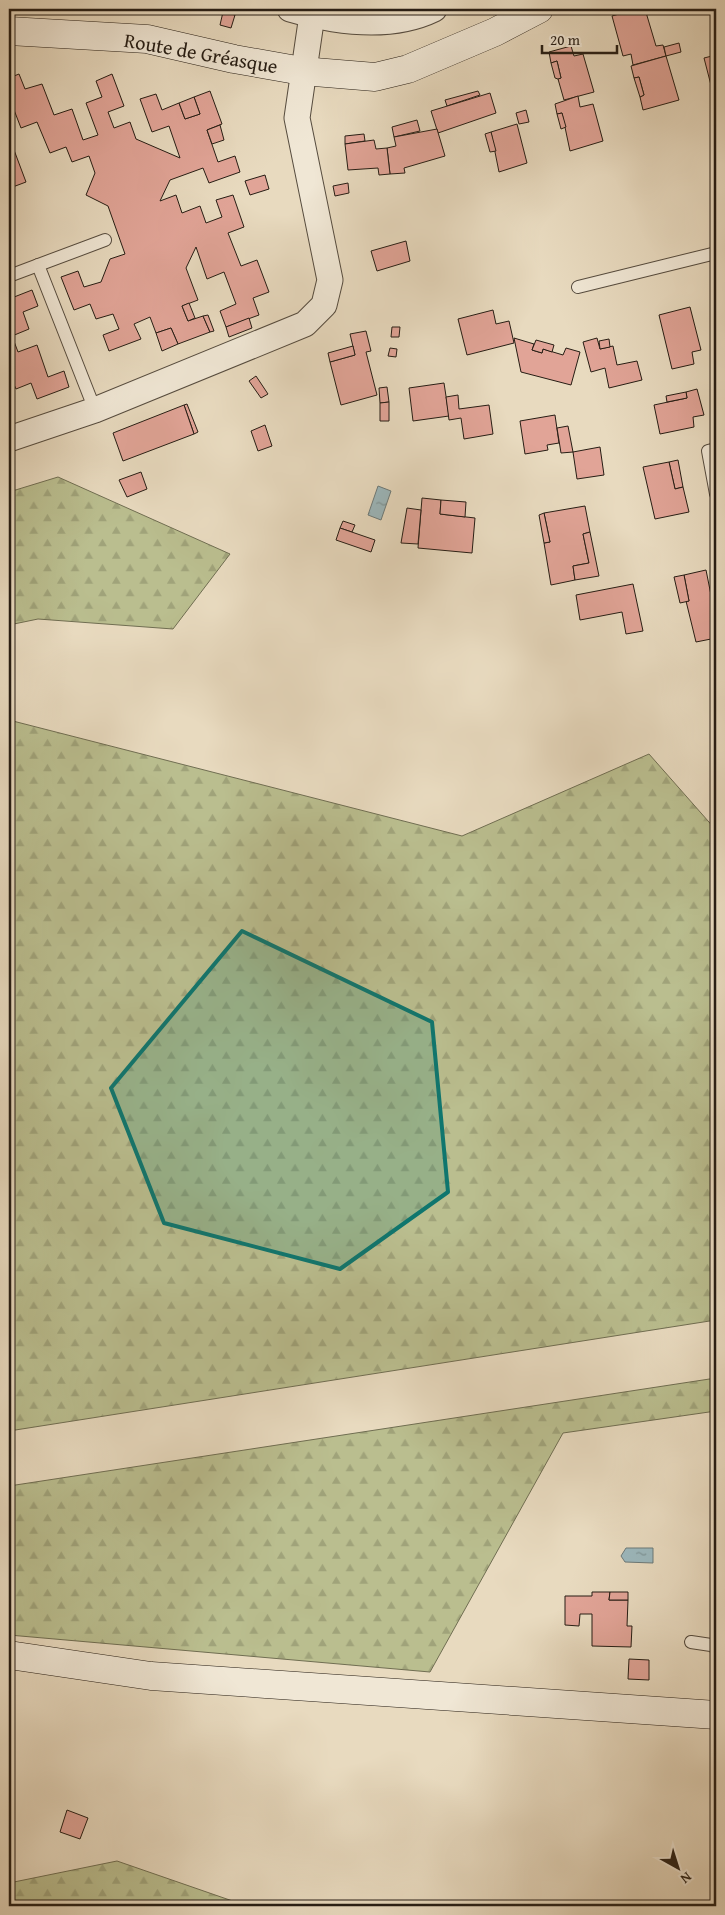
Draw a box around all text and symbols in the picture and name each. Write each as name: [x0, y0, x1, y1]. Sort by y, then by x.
scale bar: [542, 22, 618, 54]
street label: Route de Gréasque: [122, 25, 280, 80]
text: 20 m: [550, 29, 581, 50]
north arrow: [652, 1842, 702, 1892]
text: N: [676, 1867, 696, 1889]

